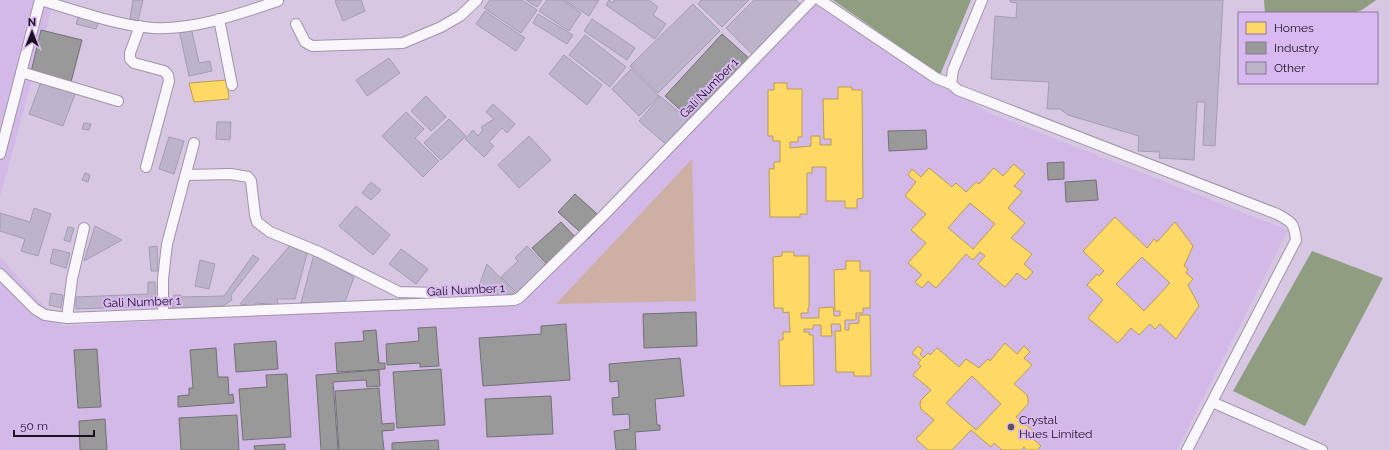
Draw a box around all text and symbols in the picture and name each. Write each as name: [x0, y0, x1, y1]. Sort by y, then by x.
north arrow: [12, 12, 52, 52]
legend: [1238, 12, 1378, 84]
text: N: [28, 16, 36, 29]
text: Homes: [1274, 21, 1314, 35]
text: Industry: [1274, 41, 1320, 55]
street label: Gali Number 1: [677, 55, 741, 121]
text: Other: [1274, 61, 1306, 75]
street label: Gali Number 1: [427, 281, 505, 299]
street label: Gali Number 1: [103, 294, 181, 310]
scale bar: [14, 412, 94, 438]
place label: Crystal Hues Limited: [1019, 413, 1093, 441]
text: 50 m: [20, 419, 48, 433]
marker: Crystal Hues Limited: [1006, 422, 1016, 432]

